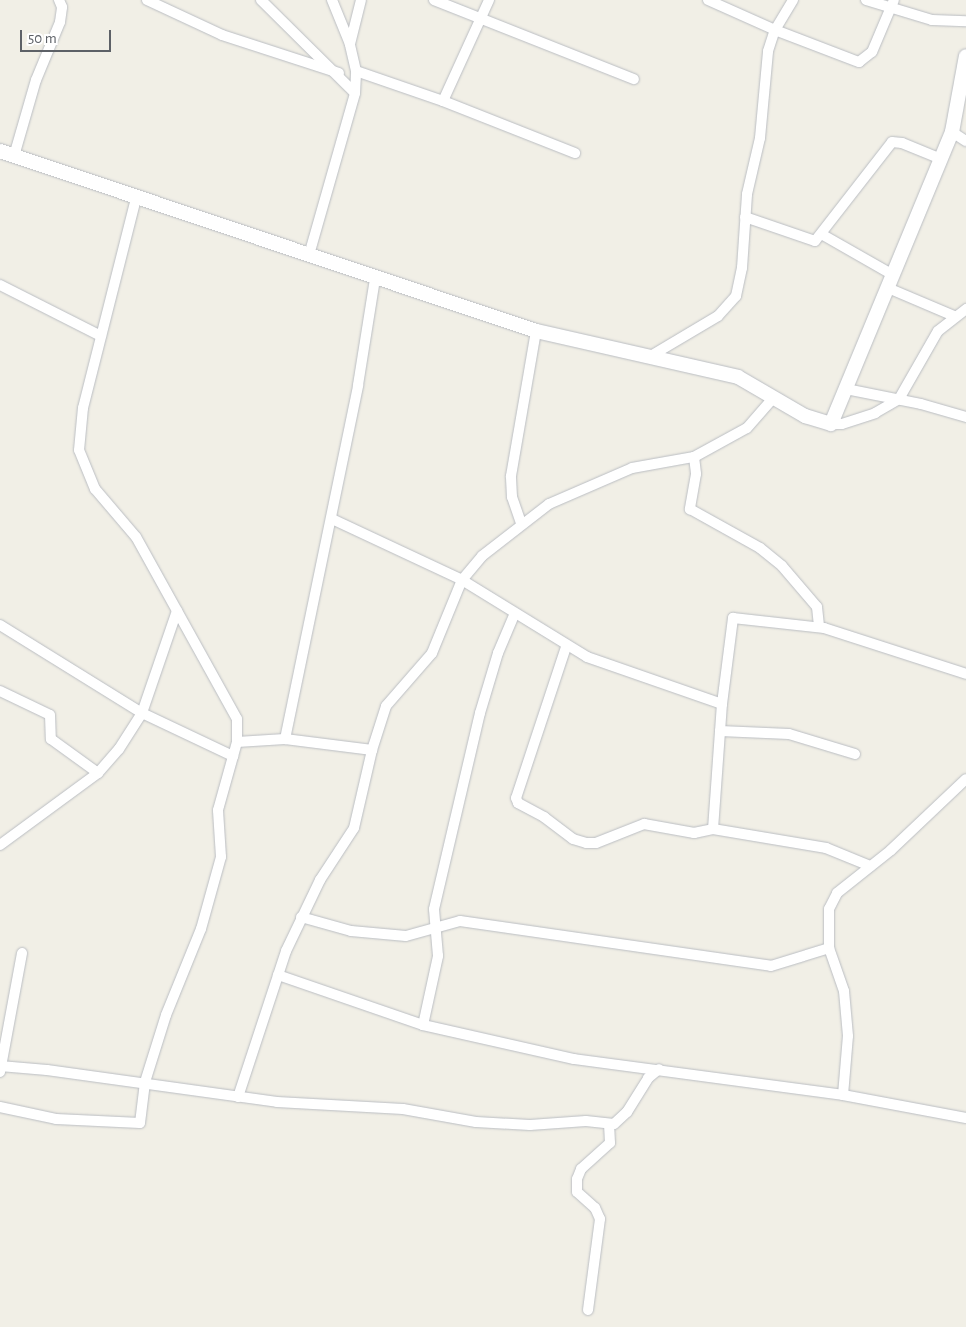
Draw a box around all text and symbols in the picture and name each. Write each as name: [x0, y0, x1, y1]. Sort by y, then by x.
scale bar: [22, 20, 114, 52]
text: 50 m: [28, 31, 57, 46]

